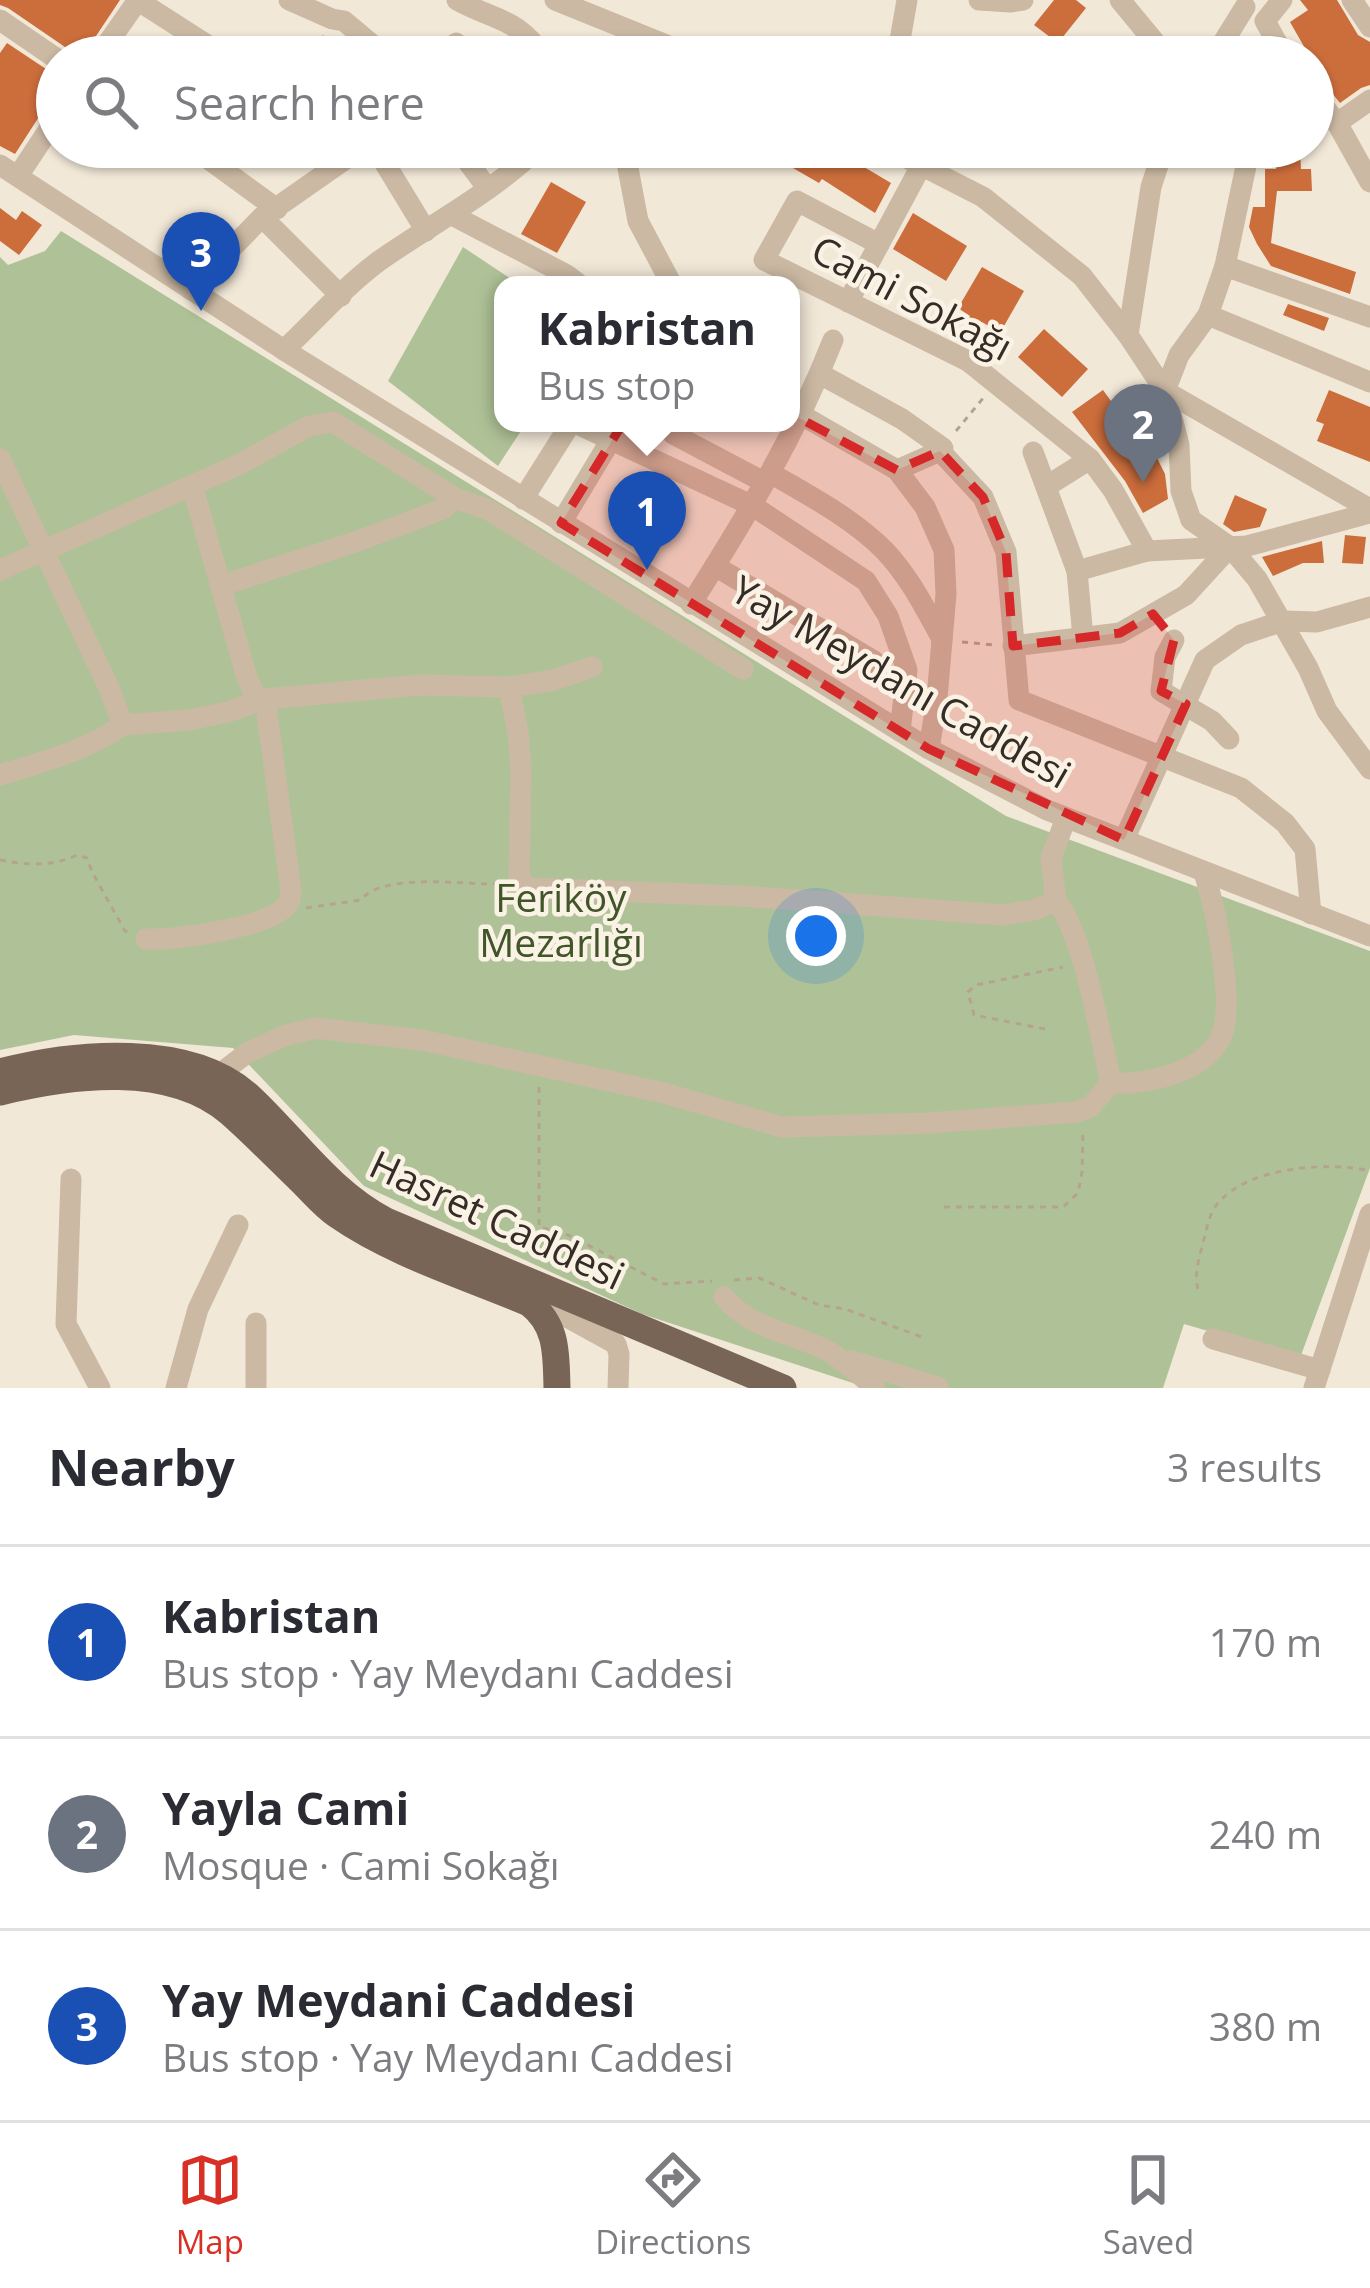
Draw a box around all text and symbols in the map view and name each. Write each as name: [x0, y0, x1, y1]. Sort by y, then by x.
search box: [36, 36, 1334, 168]
icon: search: [78, 69, 144, 135]
text: Search here: [174, 72, 425, 133]
pin: 3: [162, 212, 240, 311]
street label: Cami Sokağı: [803, 222, 1022, 372]
popup: [494, 276, 800, 432]
text: Kabristan: [538, 297, 756, 358]
text: Bus stop: [538, 358, 695, 411]
pin: 2: [1104, 384, 1182, 483]
pin: 1: [608, 471, 686, 570]
street label: Yay Meydanı Caddesi: [722, 562, 1081, 799]
park label: Feriköy Mezarlığı: [479, 870, 643, 968]
your location: [786, 906, 846, 966]
street label: Hasret Caddesi: [362, 1136, 634, 1301]
text: Nearby: [48, 1431, 235, 1501]
text: 3 results: [1167, 1440, 1322, 1493]
text: Kabristan: [162, 1585, 380, 1646]
text: 1: [76, 1615, 98, 1668]
text: 170 m: [1209, 1615, 1322, 1668]
text: Bus stop · Yay Meydanı Caddesi: [162, 1646, 734, 1699]
text: Yayla Cami: [162, 1777, 409, 1838]
text: 2: [76, 1807, 98, 1860]
text: 240 m: [1209, 1807, 1322, 1860]
text: Mosque · Cami Sokağı: [162, 1838, 560, 1891]
text: Yay Meydani Caddesi: [162, 1969, 635, 2030]
text: 3: [76, 1999, 98, 2052]
text: 380 m: [1209, 1999, 1322, 2052]
text: Bus stop · Yay Meydanı Caddesi: [162, 2030, 734, 2083]
tab: Map: [176, 2147, 244, 2264]
tab: Directions: [595, 2147, 751, 2264]
tab: Saved: [1103, 2147, 1194, 2264]

